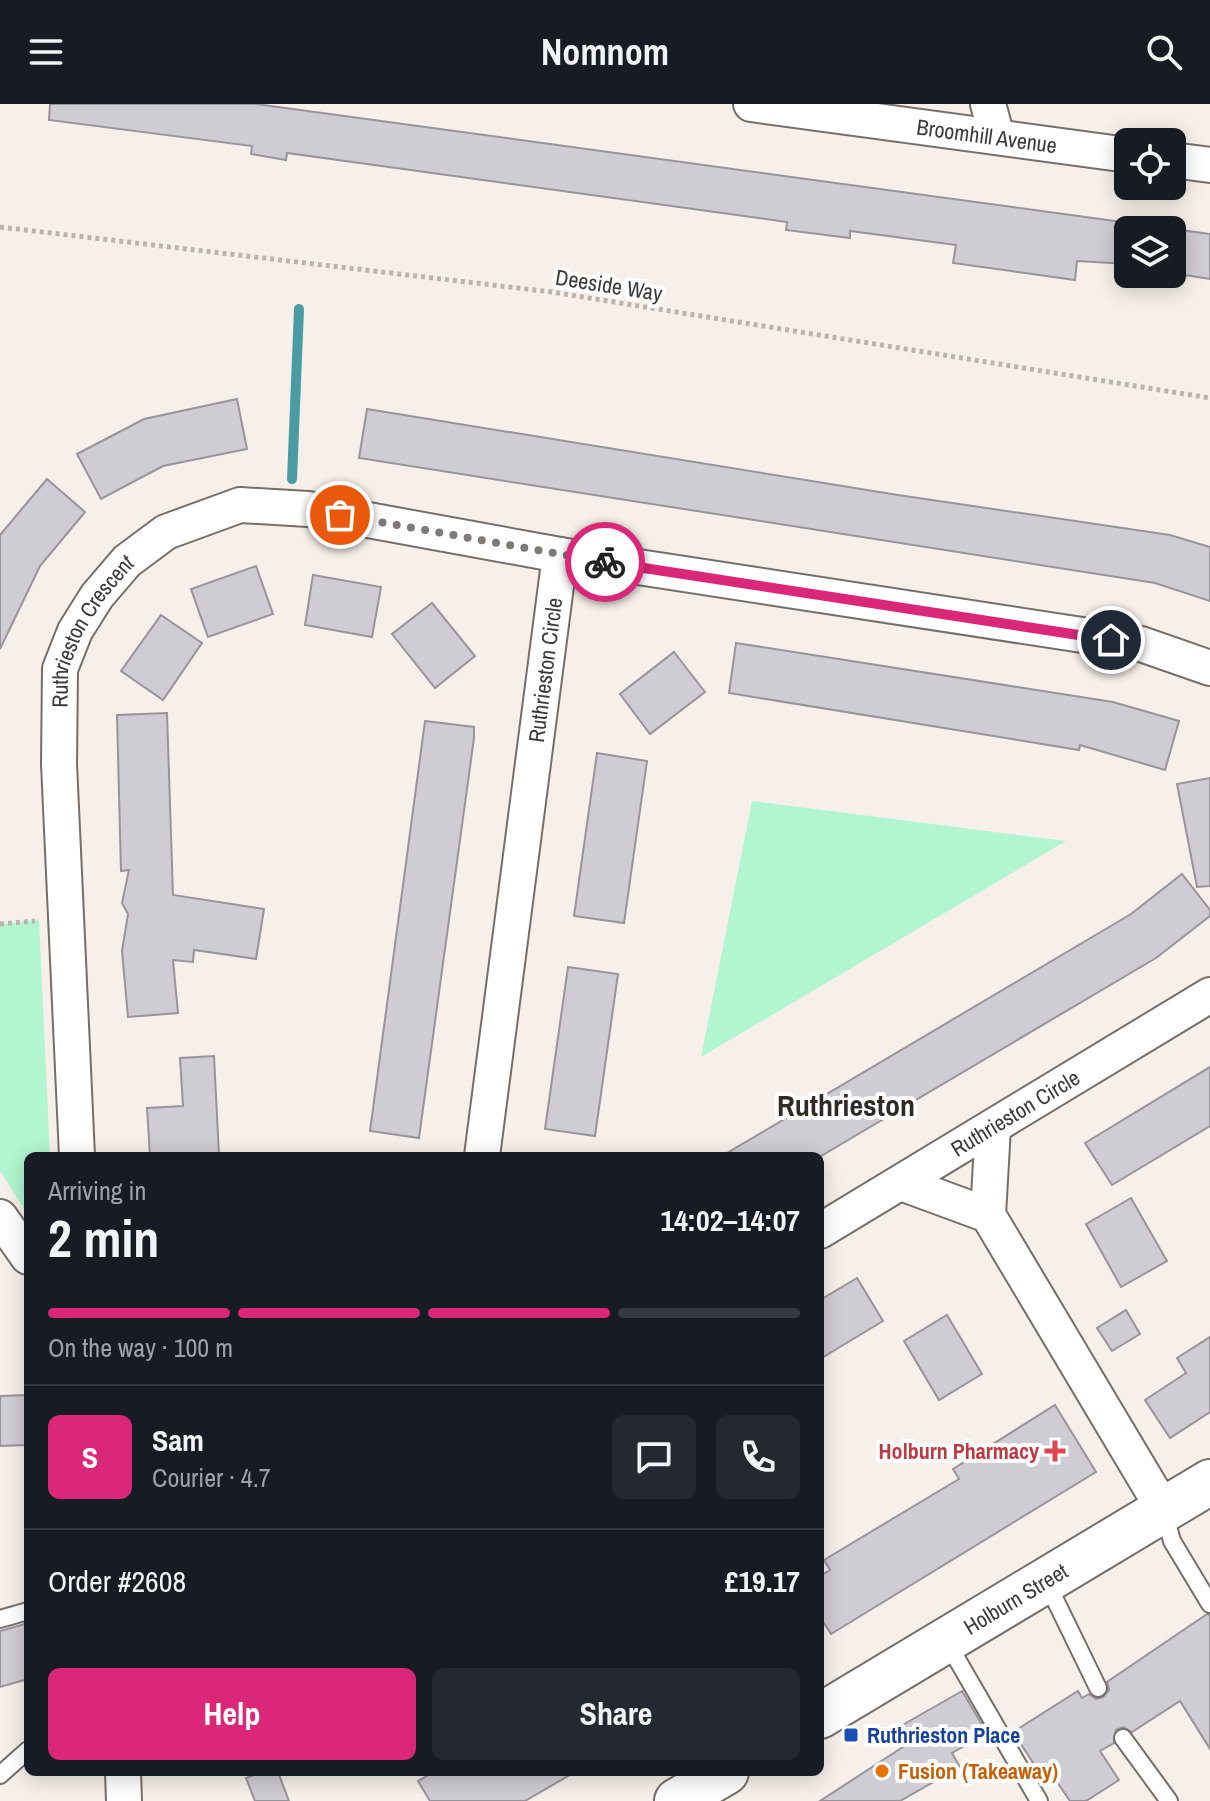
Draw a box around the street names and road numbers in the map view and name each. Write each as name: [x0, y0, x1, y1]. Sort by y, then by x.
street label: Broomhill Avenue: [915, 112, 1059, 160]
street label: Deeside Way: [554, 262, 664, 308]
street label: Ruthrieston Crescent: [45, 547, 139, 708]
street label: Ruthrieston Circle: [521, 596, 569, 744]
street label: Ruthrieston Circle: [945, 1062, 1085, 1163]
street label: Holburn Street: [958, 1556, 1073, 1642]

